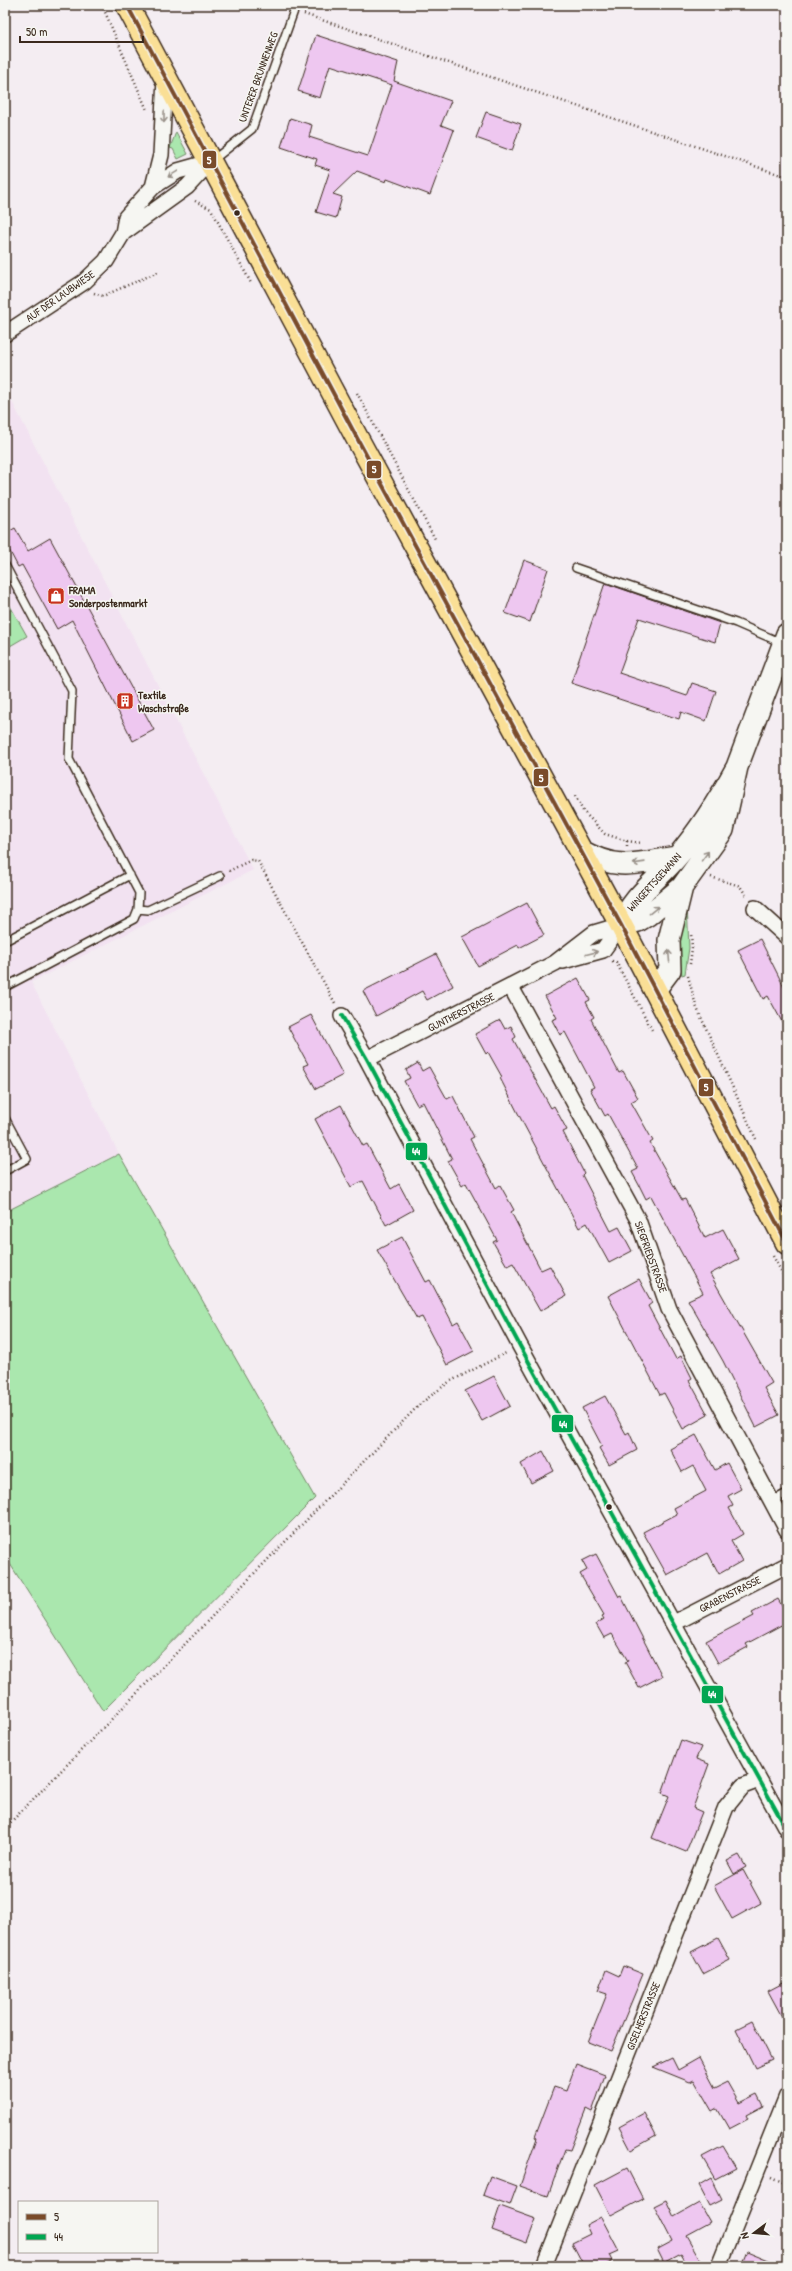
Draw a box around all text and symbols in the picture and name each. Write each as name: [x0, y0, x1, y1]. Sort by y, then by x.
scale bar: [20, 18, 143, 44]
text: 50 m: [26, 23, 47, 40]
street label: UNTERER BRUNNENWEG: [235, 29, 281, 124]
one-way arrow: [160, 110, 168, 123]
line badge: 5: [202, 150, 217, 169]
text: 5: [207, 153, 212, 167]
one-way arrow: [168, 170, 179, 178]
unlabelled marker: [232, 208, 242, 218]
street label: AUF DER LAUBWIESE: [23, 267, 97, 325]
line badge: 5: [366, 460, 382, 479]
text: 5: [372, 462, 377, 476]
place label: FRAMA Sonderpostenmarkt: [68, 583, 148, 611]
shop icon: FRAMA Sonderpostenmarkt: [46, 586, 66, 606]
place label: Textile Waschstraße: [137, 688, 190, 716]
building icon: Textile Waschstraße: [115, 691, 135, 711]
line badge: 5: [533, 768, 549, 787]
text: 5: [539, 771, 544, 785]
street label: WINGERTSGEWANN: [624, 850, 684, 914]
one-way arrow: [701, 850, 709, 861]
one-way arrow: [633, 859, 646, 867]
one-way arrow: [648, 906, 659, 915]
one-way arrow: [585, 949, 598, 956]
one-way arrow: [665, 950, 673, 963]
street label: GUNTHERSTRASSE: [425, 989, 497, 1035]
line badge: 5: [698, 1078, 714, 1097]
text: 5: [704, 1080, 709, 1094]
line badge: 44: [405, 1142, 428, 1161]
text: 44: [412, 1144, 420, 1158]
street label: SIEGFRIEDSTRASSE: [632, 1219, 670, 1295]
line badge: 44: [551, 1414, 574, 1433]
text: 44: [559, 1417, 567, 1431]
unlabelled marker: [604, 1502, 614, 1512]
street label: GRABENSTRASSE: [697, 1572, 763, 1616]
line badge: 44: [701, 1685, 724, 1704]
text: 44: [708, 1687, 716, 1701]
street label: GISELHERSTRASSE: [623, 1980, 663, 2052]
legend: [18, 2201, 158, 2253]
text: 5: [54, 2208, 59, 2225]
north arrow: [734, 2213, 774, 2253]
text: 44: [54, 2228, 64, 2245]
text: N: [737, 2231, 752, 2241]

